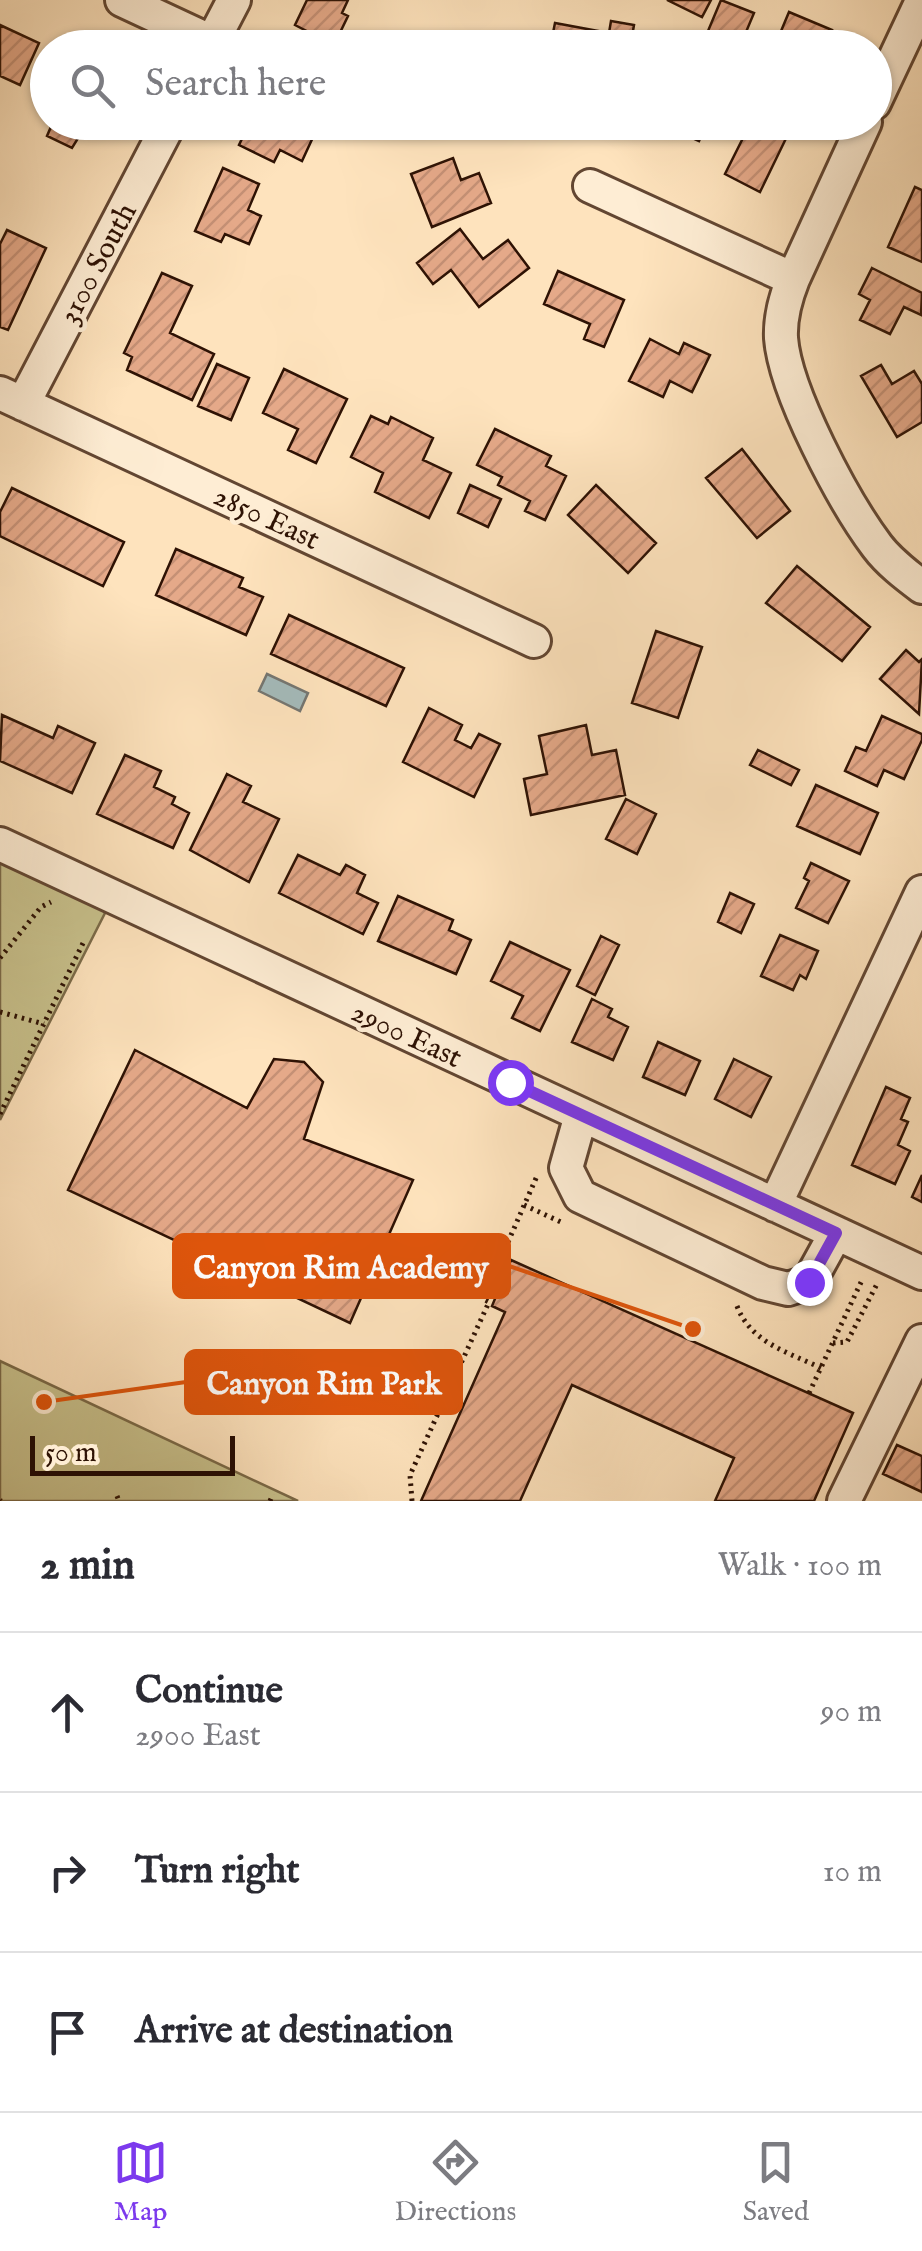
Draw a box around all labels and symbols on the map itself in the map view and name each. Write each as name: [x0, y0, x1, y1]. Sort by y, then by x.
street label: 3100 South: [51, 197, 146, 331]
street label: 2850 East: [207, 478, 325, 560]
street label: 2900 East: [345, 994, 468, 1078]
route start: [488, 1060, 534, 1106]
callout: Canyon Rim Academy: [174, 1235, 509, 1297]
text: Canyon Rim Academy: [193, 1249, 490, 1290]
route end: [787, 1260, 833, 1306]
callout: Canyon Rim Park: [186, 1351, 461, 1413]
text: Canyon Rim Park: [206, 1365, 442, 1406]
scale bar: [30, 1431, 235, 1476]

